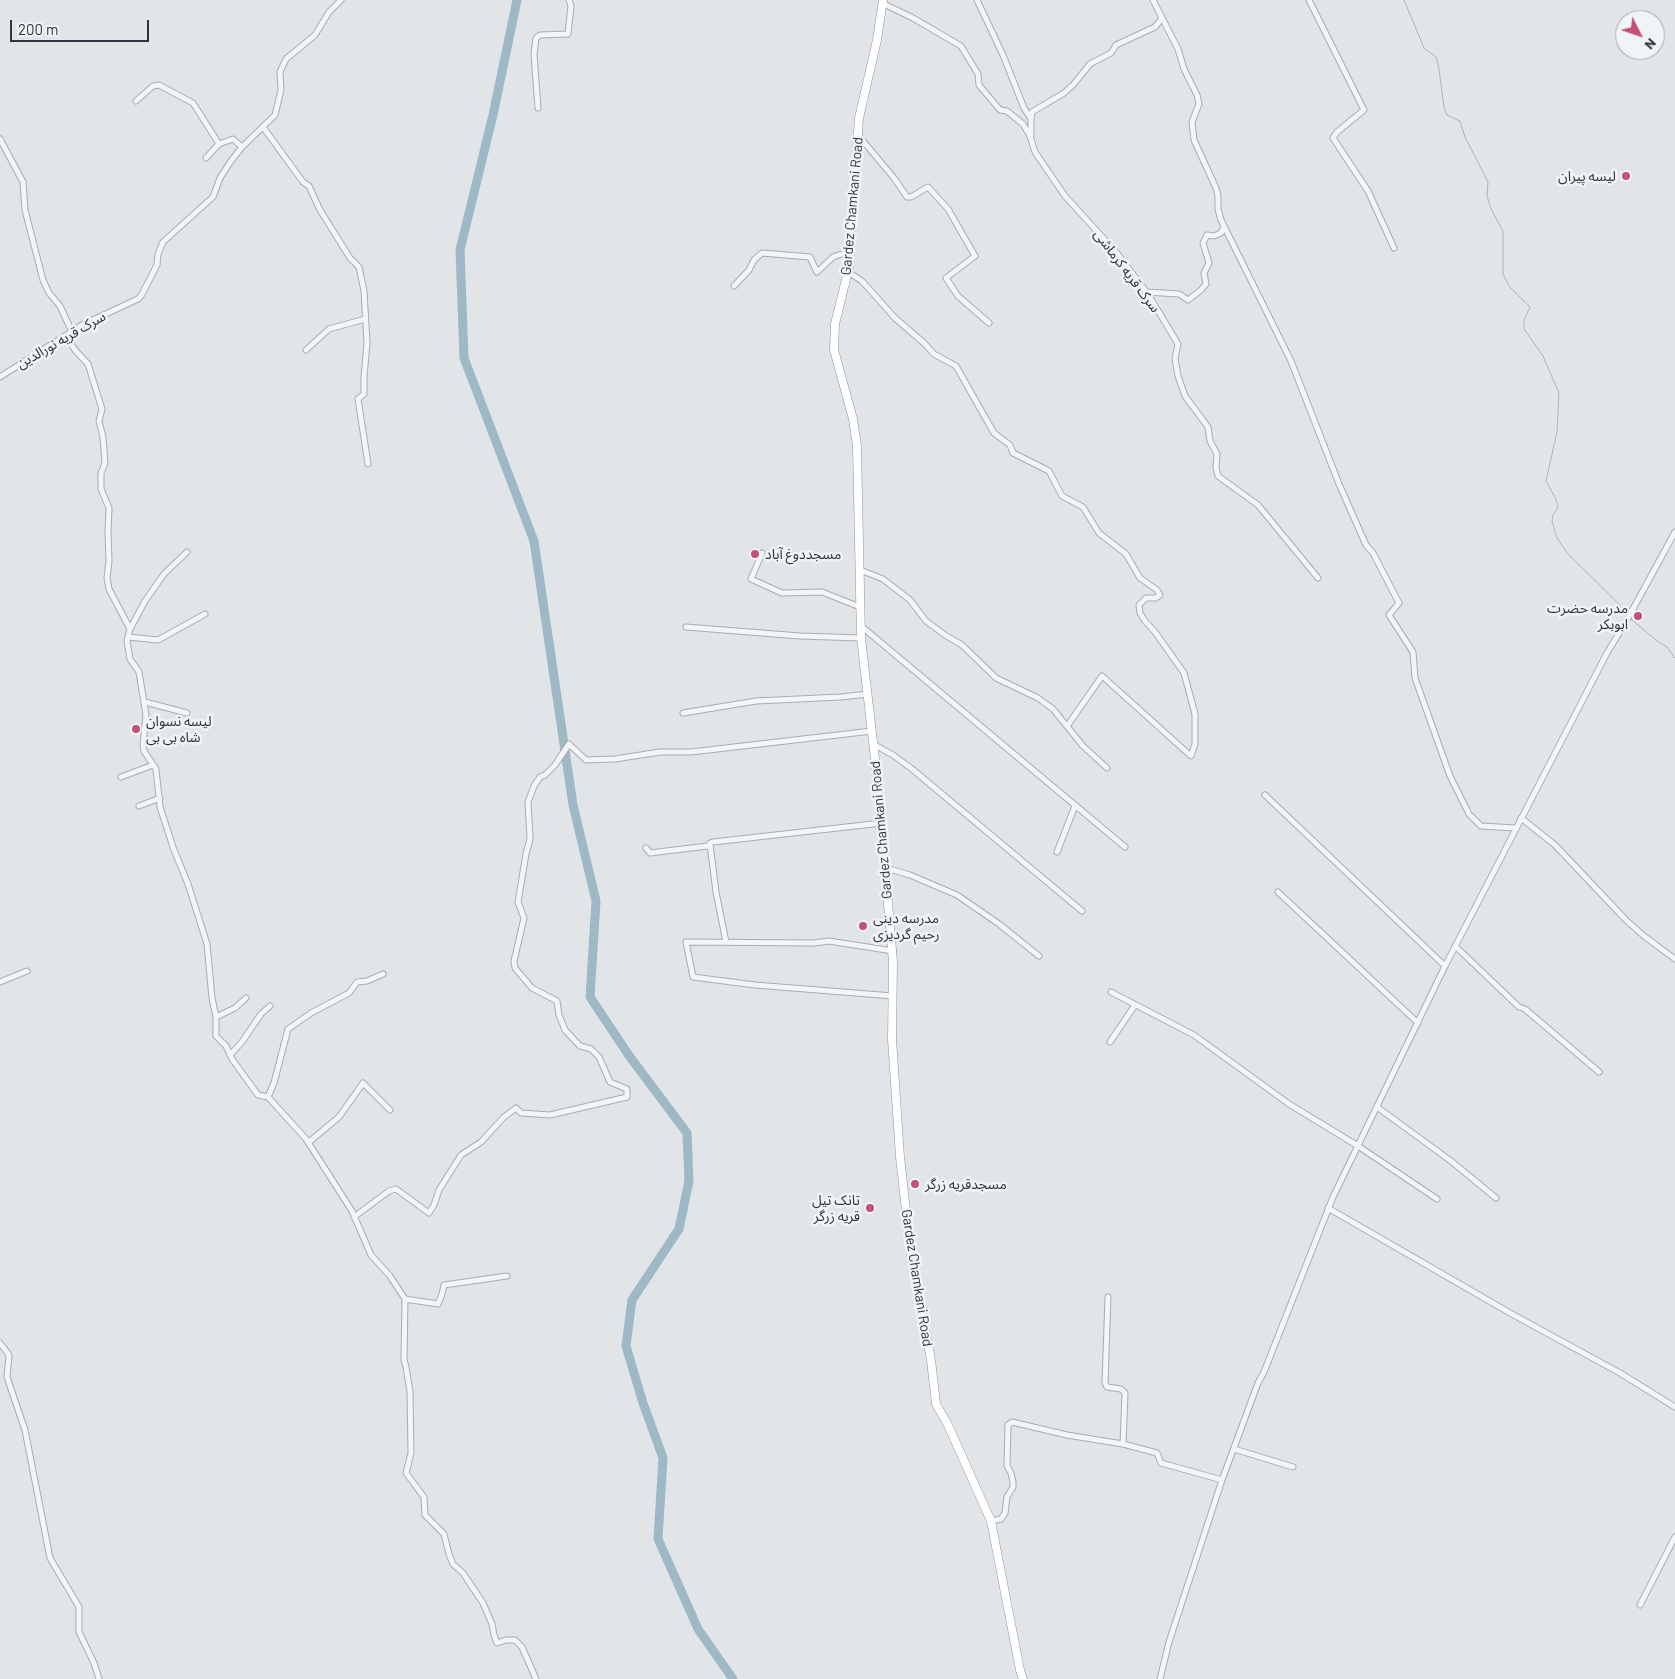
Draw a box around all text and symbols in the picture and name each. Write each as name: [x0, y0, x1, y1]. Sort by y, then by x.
scale bar: [12, 10, 151, 42]
north arrow: [1615, 10, 1665, 60]
text: 200 m: [18, 20, 58, 38]
text: N: [1641, 35, 1660, 54]
street label: Gardez Chamkani Road: [838, 136, 866, 276]
place label: لیسه پیران: [1558, 168, 1616, 184]
marker: لیسه پیران: [1620, 170, 1632, 182]
street label: سرک قریه کرماشی: [1090, 226, 1164, 316]
street label: سرک قریه نورالدین: [13, 308, 109, 372]
place label: مسجددوغ آباد: [765, 546, 841, 562]
marker: مسجددوغ آباد: [749, 548, 761, 560]
place label: مدرسه حضرت ابوبکر: [1547, 600, 1628, 632]
marker: مدرسه حضرت ابوبکر: [1632, 610, 1644, 622]
place label: لیسه نسوان شاه بی بی: [146, 713, 212, 746]
marker: لیسه نسوان شاه بی بی: [130, 723, 142, 735]
street label: Gardez Chamkani Road: [867, 760, 895, 900]
place label: مدرسه دینی رحیم گردیزی: [873, 910, 940, 942]
marker: مدرسه دینی رحیم گردیزی: [857, 920, 869, 932]
place label: مسجدقریه زرگر: [925, 1176, 1007, 1192]
marker: مسجدقریه زرگر: [909, 1178, 921, 1190]
place label: تانک تیل قریه زرگر: [812, 1192, 860, 1224]
marker: تانک تیل قریه زرگر: [864, 1202, 876, 1214]
street label: Gardez Chamkani Road: [898, 1208, 936, 1348]

